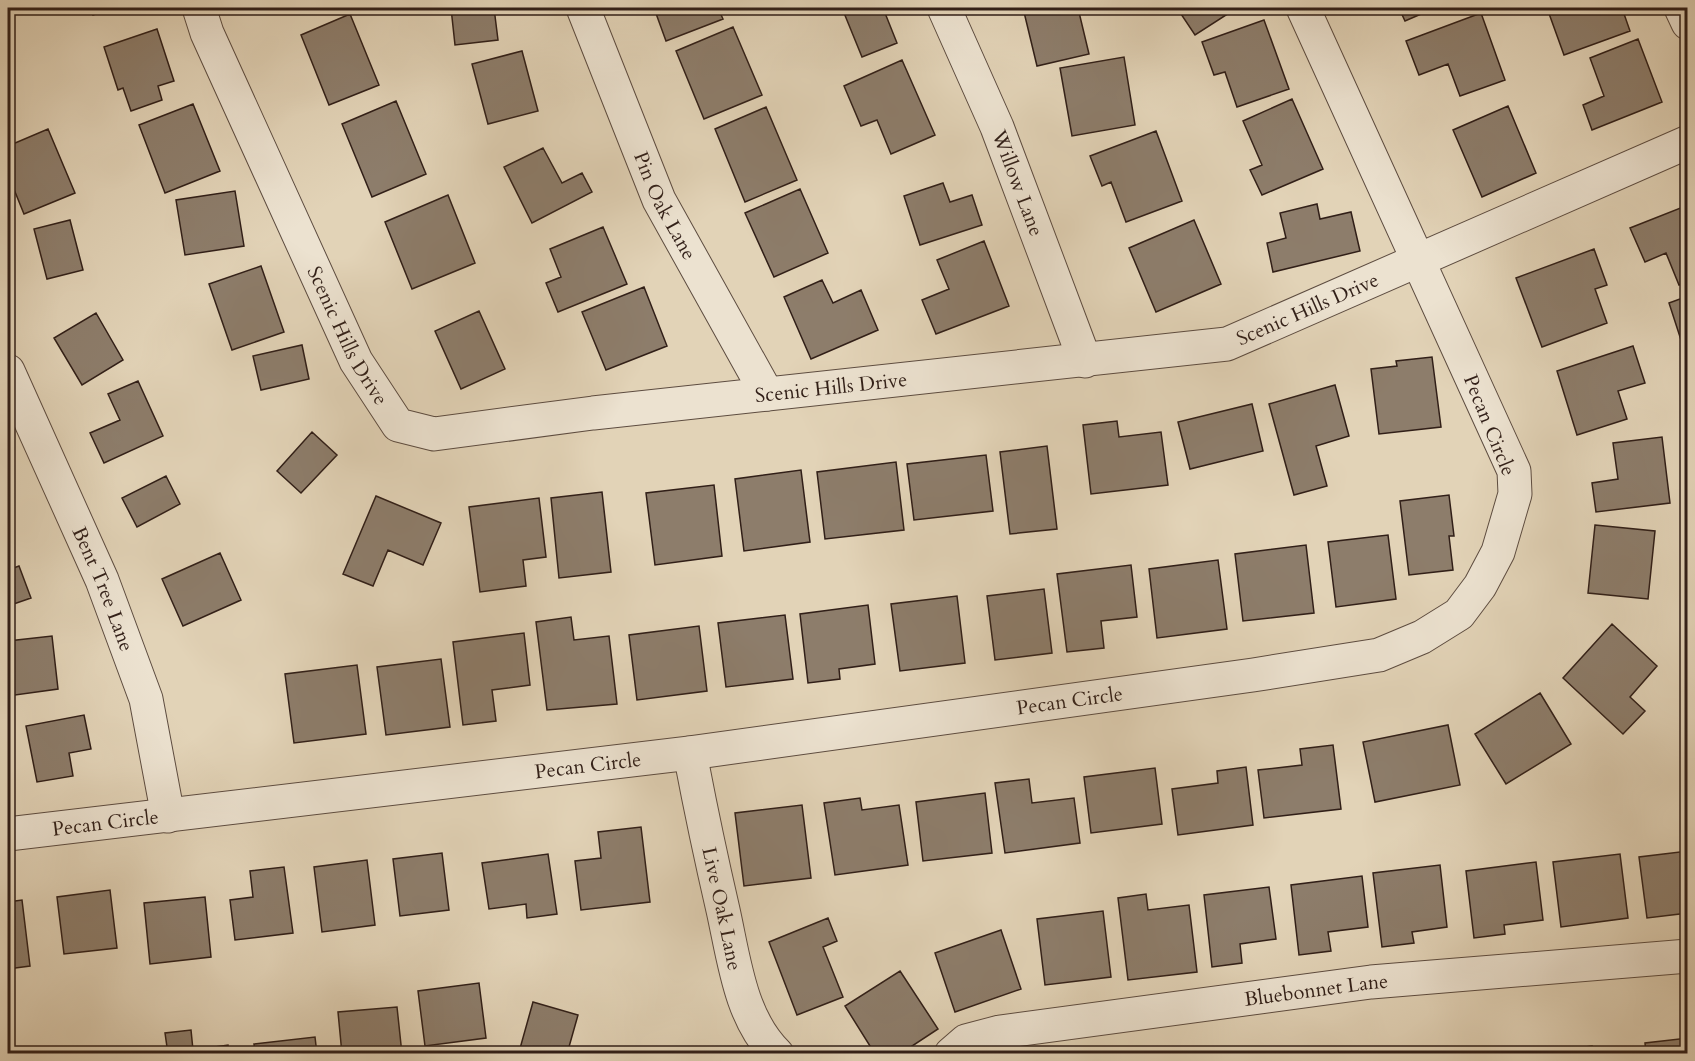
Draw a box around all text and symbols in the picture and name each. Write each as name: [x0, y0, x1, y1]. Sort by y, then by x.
street label: Willow Lane: [985, 125, 1050, 240]
street label: Pin Oak Lane: [627, 148, 703, 265]
street label: Scenic Hills Drive: [301, 262, 394, 410]
street label: Scenic Hills Drive: [1232, 266, 1383, 352]
street label: Scenic Hills Drive: [754, 366, 908, 409]
street label: Pecan Circle: [1457, 371, 1522, 480]
street label: Bent Tree Lane: [66, 522, 140, 655]
street label: Pecan Circle: [1015, 680, 1124, 722]
street label: Pecan Circle: [533, 746, 643, 785]
street label: Pecan Circle: [51, 803, 160, 843]
street label: Live Oak Lane: [695, 845, 748, 973]
street label: Bluebonnet Lane: [1242, 968, 1389, 1013]

